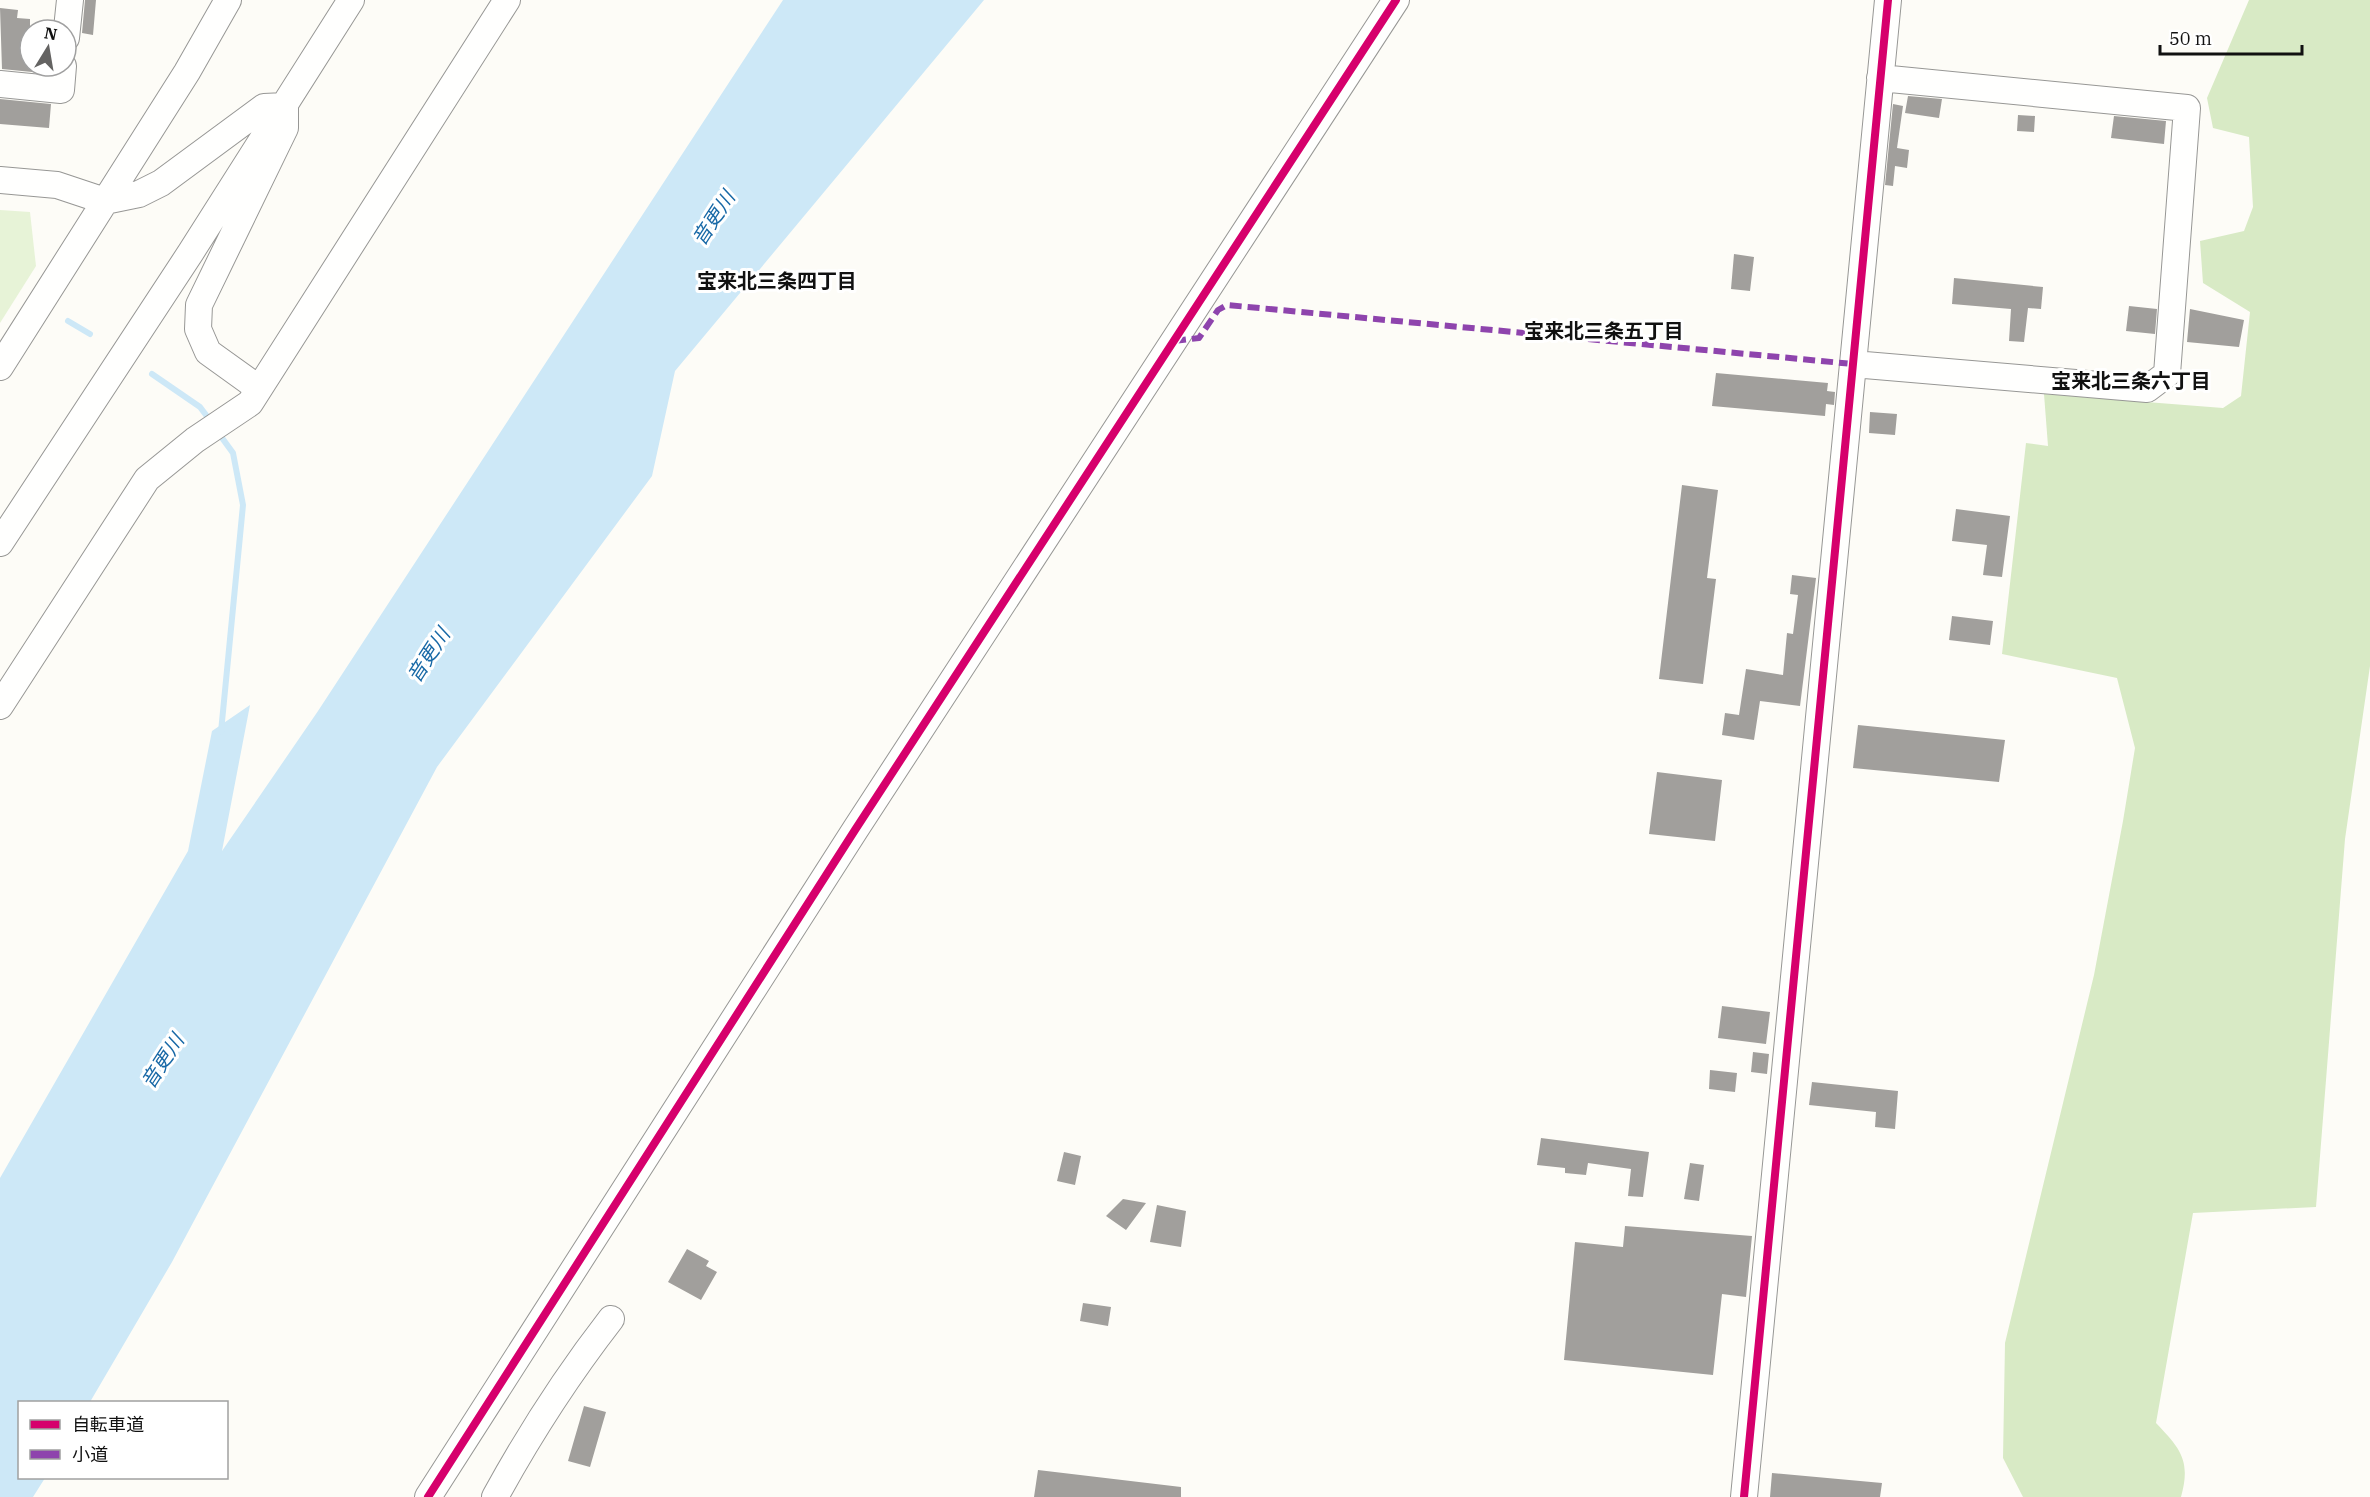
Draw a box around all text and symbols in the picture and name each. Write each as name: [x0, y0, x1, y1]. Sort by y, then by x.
north arrow: [18, 18, 78, 78]
scale bar: [2160, 18, 2302, 56]
text: N: [43, 22, 59, 44]
text: 50 m: [2169, 27, 2212, 50]
water label: 音更川: [685, 184, 742, 251]
district label: 宝来北三条四丁目: [697, 267, 857, 294]
district label: 宝来北三条五丁目: [1524, 317, 1684, 344]
district label: 宝来北三条六丁目: [2051, 367, 2211, 394]
water label: 音更川: [400, 621, 457, 688]
water label: 音更川: [134, 1027, 191, 1094]
legend: [18, 1401, 228, 1479]
text: 自転車道: [72, 1413, 144, 1436]
text: 小道: [72, 1443, 108, 1466]

